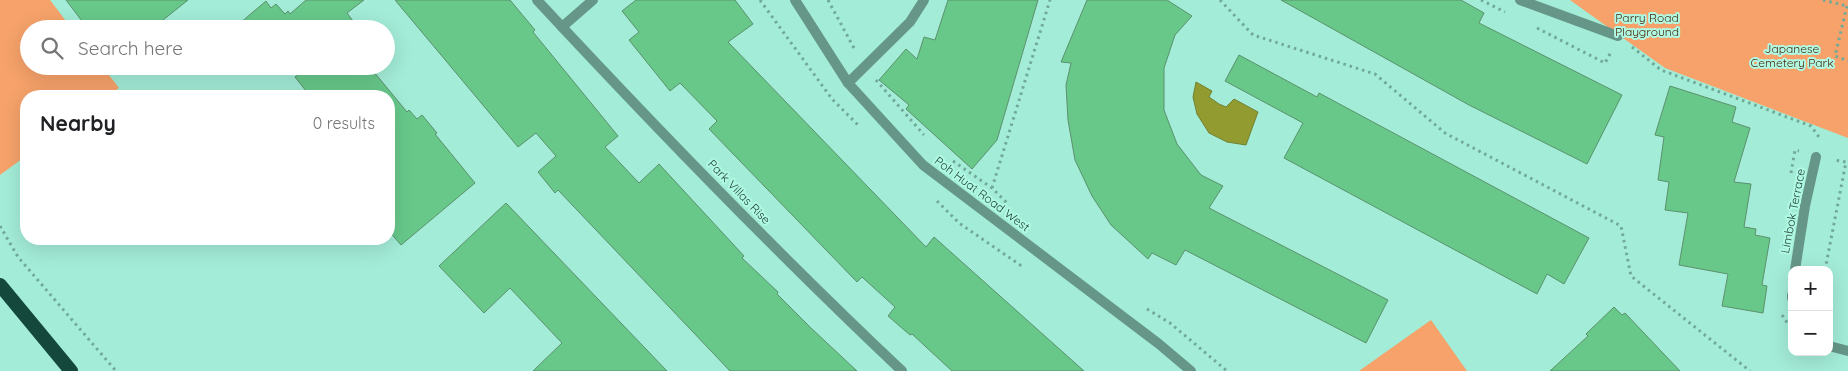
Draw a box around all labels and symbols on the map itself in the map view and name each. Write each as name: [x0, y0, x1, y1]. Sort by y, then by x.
park label: Parry Road Playground: [1615, 10, 1679, 39]
park label: Japanese Cemetery Park: [1750, 41, 1834, 70]
street label: Poh Huat Road West: [932, 153, 1033, 234]
street label: Park Villas Rise: [705, 156, 774, 227]
street label: Limbok Terrace: [1777, 167, 1808, 255]

